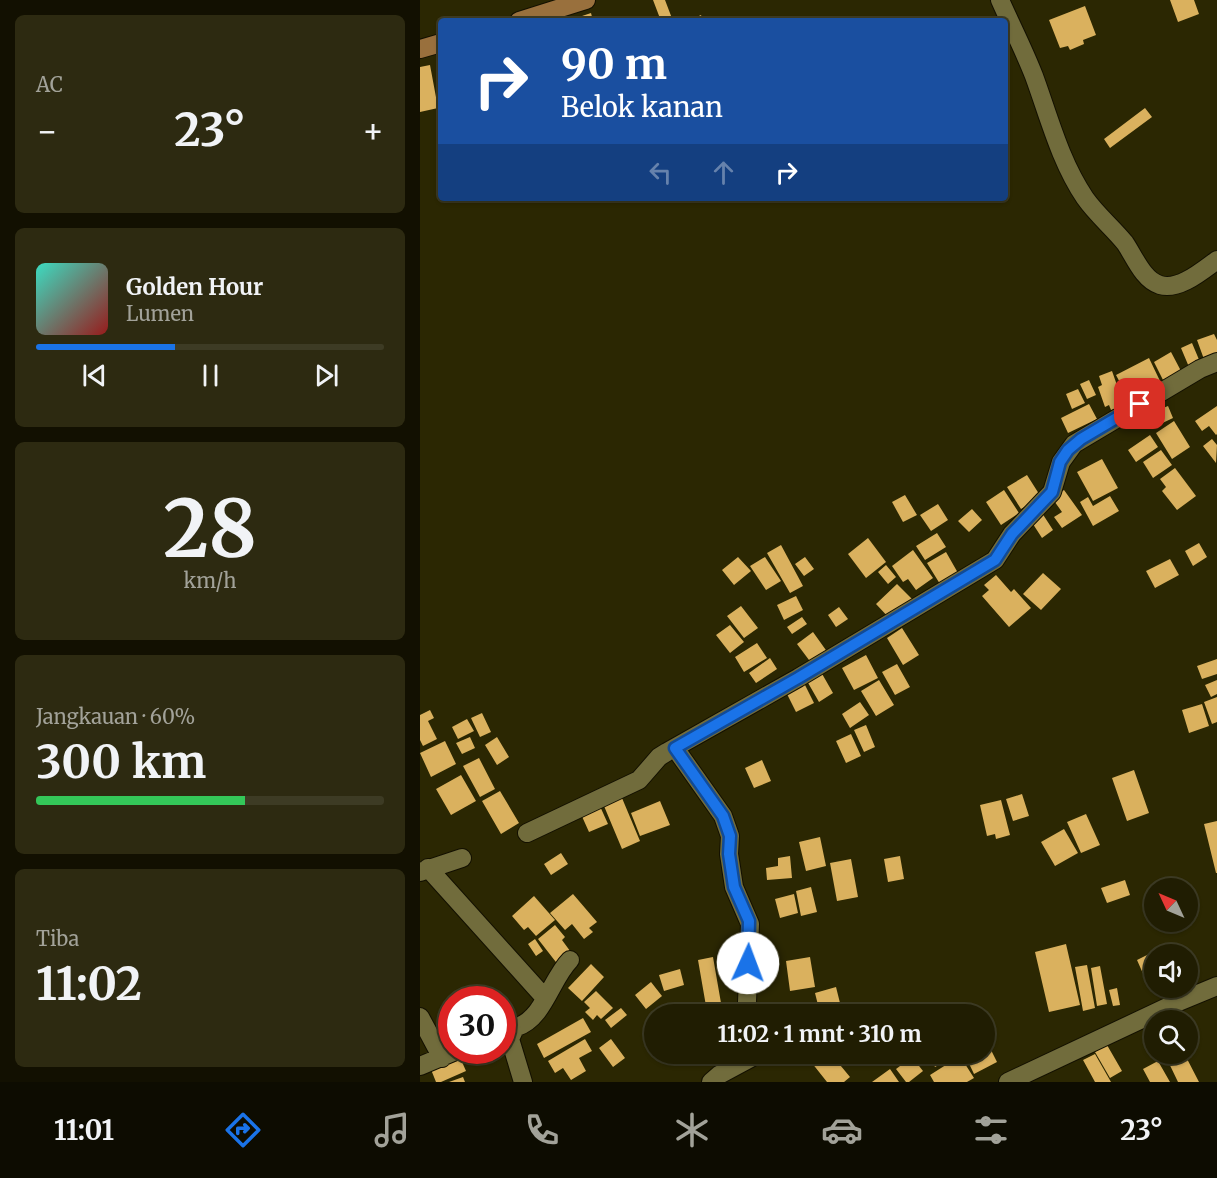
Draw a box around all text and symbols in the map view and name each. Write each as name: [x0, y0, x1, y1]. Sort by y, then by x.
text: 90 m: [561, 38, 667, 90]
icon: right: [462, 42, 540, 120]
text: AC: [36, 72, 63, 97]
text: Belok kanan: [561, 90, 723, 124]
text: 23°: [174, 102, 246, 158]
text: −: [36, 111, 58, 152]
text: +: [362, 111, 384, 152]
icon: left: [644, 156, 677, 189]
icon: ahead: [707, 156, 740, 189]
icon: right: [770, 156, 803, 189]
text: Golden Hour: [126, 273, 263, 301]
text: Lumen: [126, 301, 194, 326]
icon: previous: [78, 359, 111, 392]
icon: pause: [194, 359, 227, 392]
icon: next: [310, 359, 343, 392]
pin: [1114, 378, 1165, 429]
icon: arrive: [1123, 387, 1156, 420]
text: 28: [163, 480, 257, 578]
text: km/h: [184, 568, 236, 593]
text: Jangkauan · 60%: [36, 704, 195, 729]
text: 300 km: [36, 734, 206, 790]
north arrow: [1144, 878, 1198, 932]
map controls: [1144, 878, 1198, 1064]
text: Tiba: [36, 926, 79, 951]
position arrow: [716, 931, 780, 995]
button: sound: [1144, 944, 1198, 998]
text: 11:02: [36, 956, 142, 1012]
speed limit sign: 30: [438, 986, 516, 1064]
button: search: [1144, 1010, 1198, 1064]
text: 11:02 · 1 mnt · 310 m: [717, 1020, 922, 1048]
icon: directions: [222, 1109, 264, 1151]
icon: music: [371, 1109, 413, 1151]
icon: phone: [521, 1109, 563, 1151]
icon: climate: [671, 1109, 713, 1151]
icon: car: [821, 1109, 863, 1151]
icon: filters: [970, 1109, 1012, 1151]
text: 11:01: [54, 1113, 114, 1147]
text: 23°: [1120, 1113, 1163, 1147]

